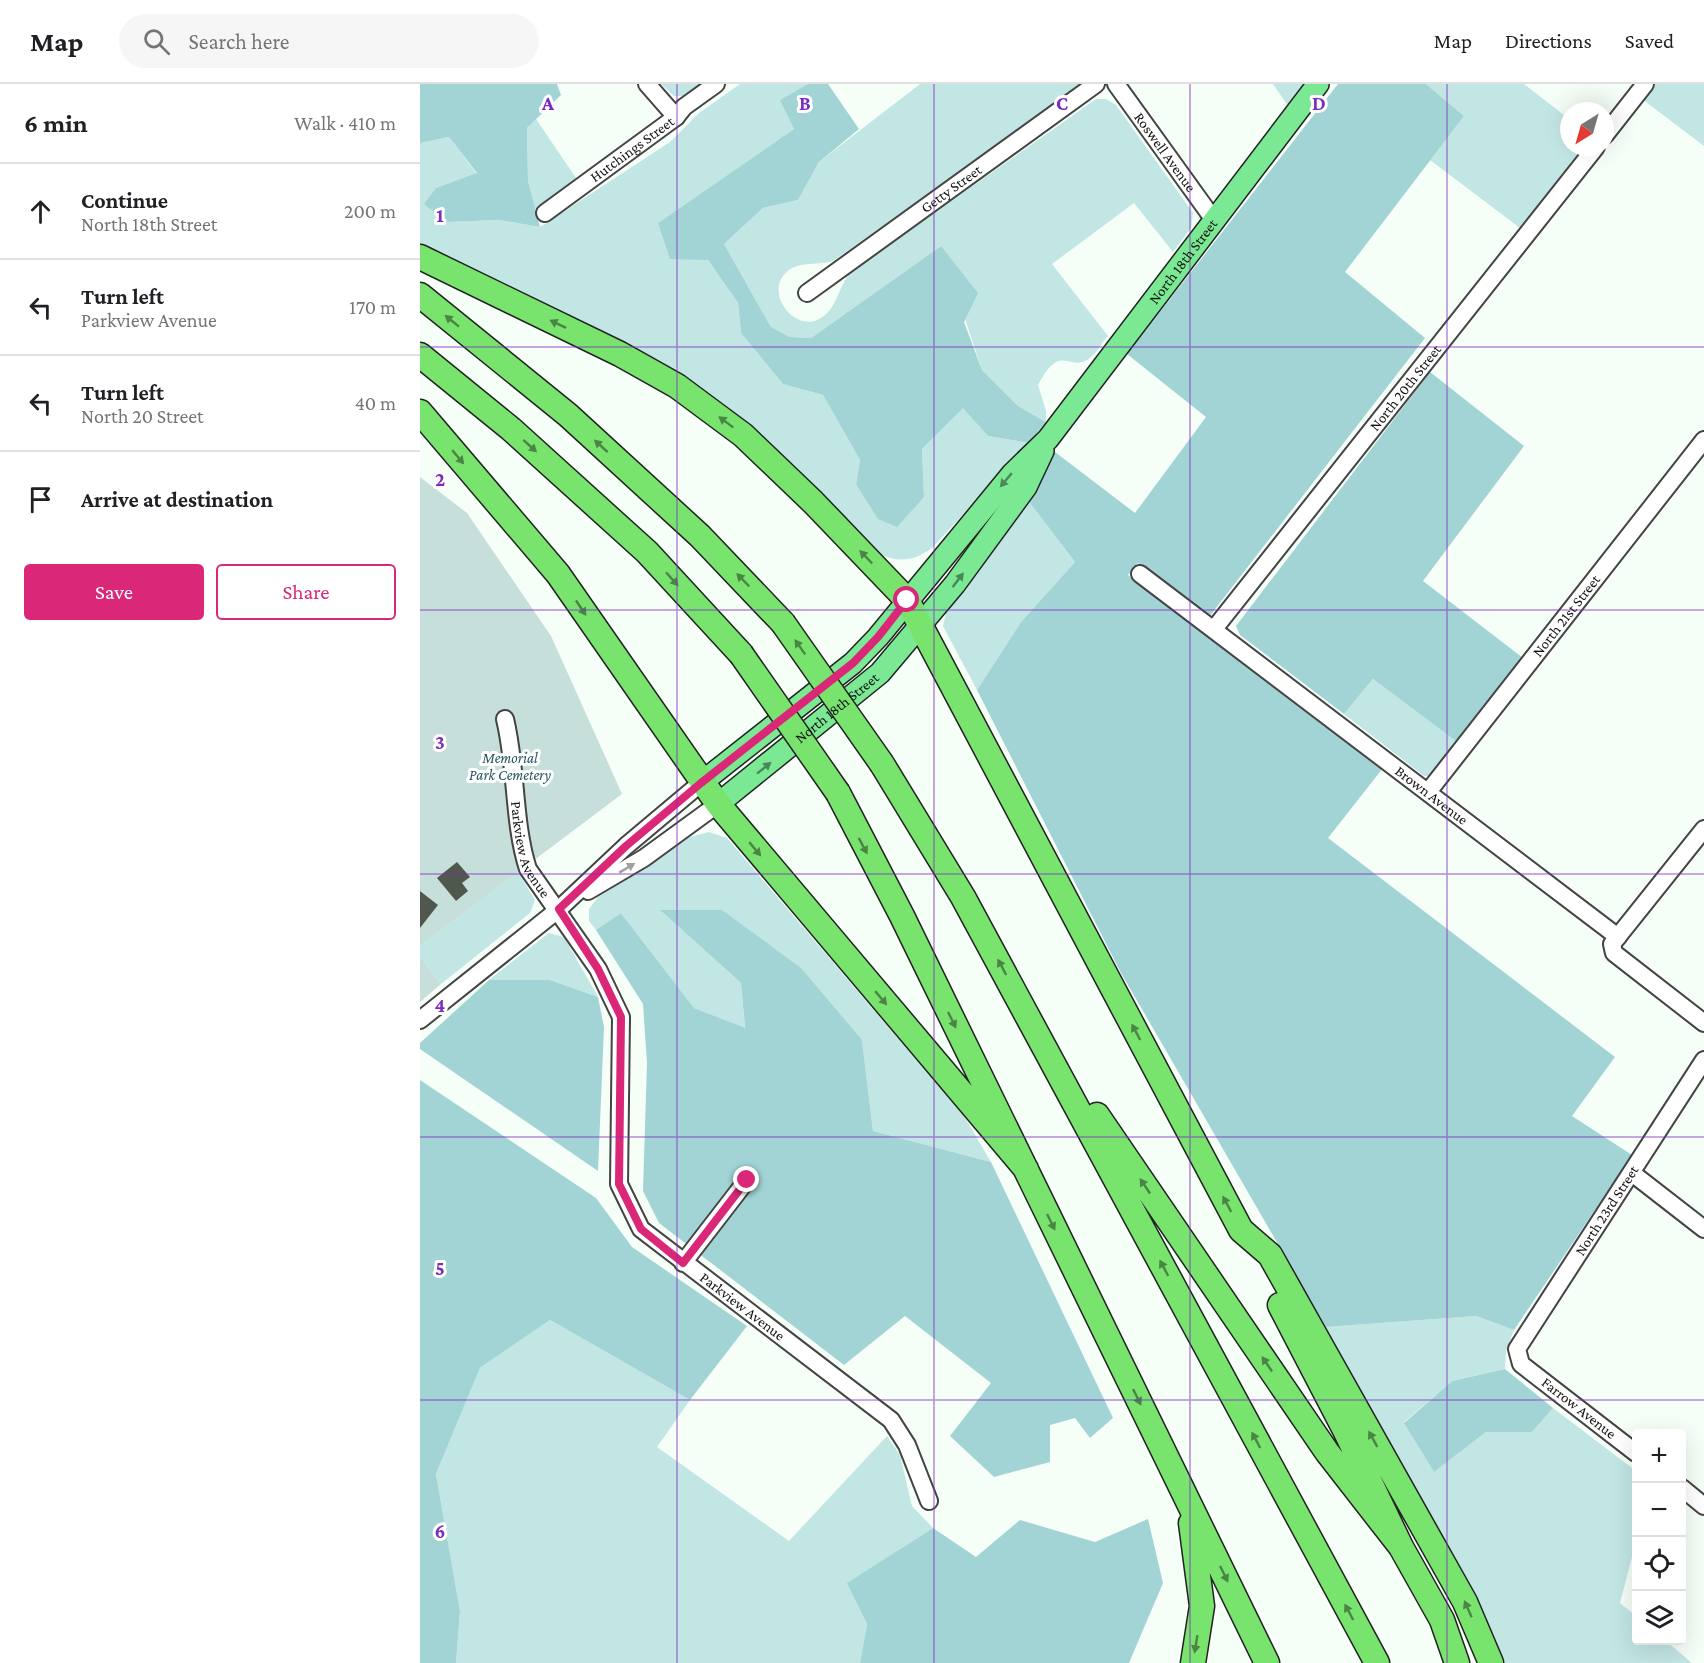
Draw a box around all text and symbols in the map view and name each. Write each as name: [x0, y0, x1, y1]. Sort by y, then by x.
search box: [119, 14, 539, 68]
icon: search: [140, 25, 173, 58]
text: Map: [30, 26, 83, 57]
text: Search here: [188, 29, 289, 54]
text: Map: [1434, 29, 1472, 53]
text: Directions: [1505, 29, 1592, 53]
text: Saved: [1625, 29, 1674, 53]
text: A: [541, 92, 555, 114]
text: B: [799, 92, 811, 114]
text: C: [1056, 92, 1068, 114]
text: D: [1312, 92, 1326, 114]
north arrow: [1560, 102, 1614, 156]
text: 6 min: [24, 109, 88, 138]
street label: Roswell Avenue: [1131, 109, 1199, 195]
text: Walk · 410 m: [294, 112, 396, 134]
street label: Hutchings Street: [587, 113, 678, 185]
street label: Getty Street: [918, 161, 985, 216]
text: Continue: [81, 188, 168, 213]
icon: ahead: [24, 195, 57, 228]
text: 200 m: [344, 200, 396, 222]
text: 1: [436, 204, 444, 226]
text: North 18th Street: [81, 213, 217, 235]
street label: North 18th Street: [1146, 215, 1221, 307]
text: Turn left: [81, 284, 164, 309]
icon: left: [24, 291, 57, 324]
text: 170 m: [349, 296, 396, 318]
text: Parkview Avenue: [81, 309, 217, 331]
one-way arrow: [444, 315, 460, 328]
one-way arrow: [550, 320, 567, 329]
street label: North 20th Street: [1366, 341, 1445, 434]
text: Turn left: [81, 380, 164, 405]
icon: left: [24, 387, 57, 420]
text: 40 m: [355, 392, 396, 414]
text: North 20 Street: [81, 405, 204, 427]
one-way arrow: [718, 416, 734, 429]
one-way arrow: [522, 439, 537, 453]
one-way arrow: [594, 439, 609, 453]
one-way arrow: [451, 449, 464, 464]
text: 2: [435, 468, 445, 490]
one-way arrow: [1000, 472, 1013, 488]
icon: arrive: [24, 483, 57, 516]
text: Arrive at destination: [81, 487, 273, 512]
one-way arrow: [860, 551, 874, 565]
button: Save: [24, 564, 204, 620]
button: Share: [216, 564, 396, 620]
one-way arrow: [665, 571, 678, 586]
street label: North 21st Street: [1529, 571, 1604, 660]
one-way arrow: [952, 572, 964, 587]
one-way arrow: [736, 574, 750, 588]
route start: [893, 586, 919, 612]
one-way arrow: [575, 599, 587, 615]
one-way arrow: [794, 640, 806, 656]
street label: North 18th Street: [792, 669, 883, 746]
text: 3: [435, 731, 445, 753]
park label: Memorial Park Cemetery: [469, 750, 551, 784]
one-way arrow: [756, 761, 772, 774]
street label: Brown Avenue: [1392, 763, 1471, 828]
street label: Parkview Avenue: [508, 801, 554, 901]
one-way arrow: [858, 838, 868, 855]
one-way arrow: [749, 841, 762, 857]
one-way arrow: [619, 863, 636, 873]
one-way arrow: [997, 959, 1006, 976]
one-way arrow: [874, 990, 887, 1005]
text: 4: [435, 994, 446, 1016]
one-way arrow: [948, 1011, 957, 1028]
one-way arrow: [1131, 1023, 1141, 1040]
street label: North 23rd Street: [1572, 1162, 1642, 1258]
route end: [733, 1166, 759, 1192]
one-way arrow: [1140, 1178, 1151, 1194]
one-way arrow: [1222, 1195, 1232, 1212]
one-way arrow: [1047, 1213, 1056, 1230]
text: 5: [435, 1257, 445, 1279]
one-way arrow: [1159, 1260, 1169, 1277]
street label: Parkview Avenue: [697, 1269, 788, 1344]
one-way arrow: [1261, 1357, 1273, 1373]
street label: Farrow Avenue: [1539, 1374, 1620, 1442]
one-way arrow: [1132, 1389, 1142, 1406]
map controls: [1632, 1429, 1686, 1645]
button: +: [1632, 1429, 1686, 1483]
one-way arrow: [1251, 1431, 1261, 1448]
one-way arrow: [1368, 1431, 1379, 1447]
button: −: [1632, 1483, 1686, 1537]
text: 6: [435, 1520, 445, 1542]
button: locate: [1632, 1537, 1686, 1591]
one-way arrow: [1218, 1565, 1228, 1583]
button: layers: [1632, 1591, 1686, 1645]
one-way arrow: [1464, 1601, 1473, 1618]
one-way arrow: [1344, 1603, 1354, 1620]
one-way arrow: [1191, 1634, 1200, 1653]

